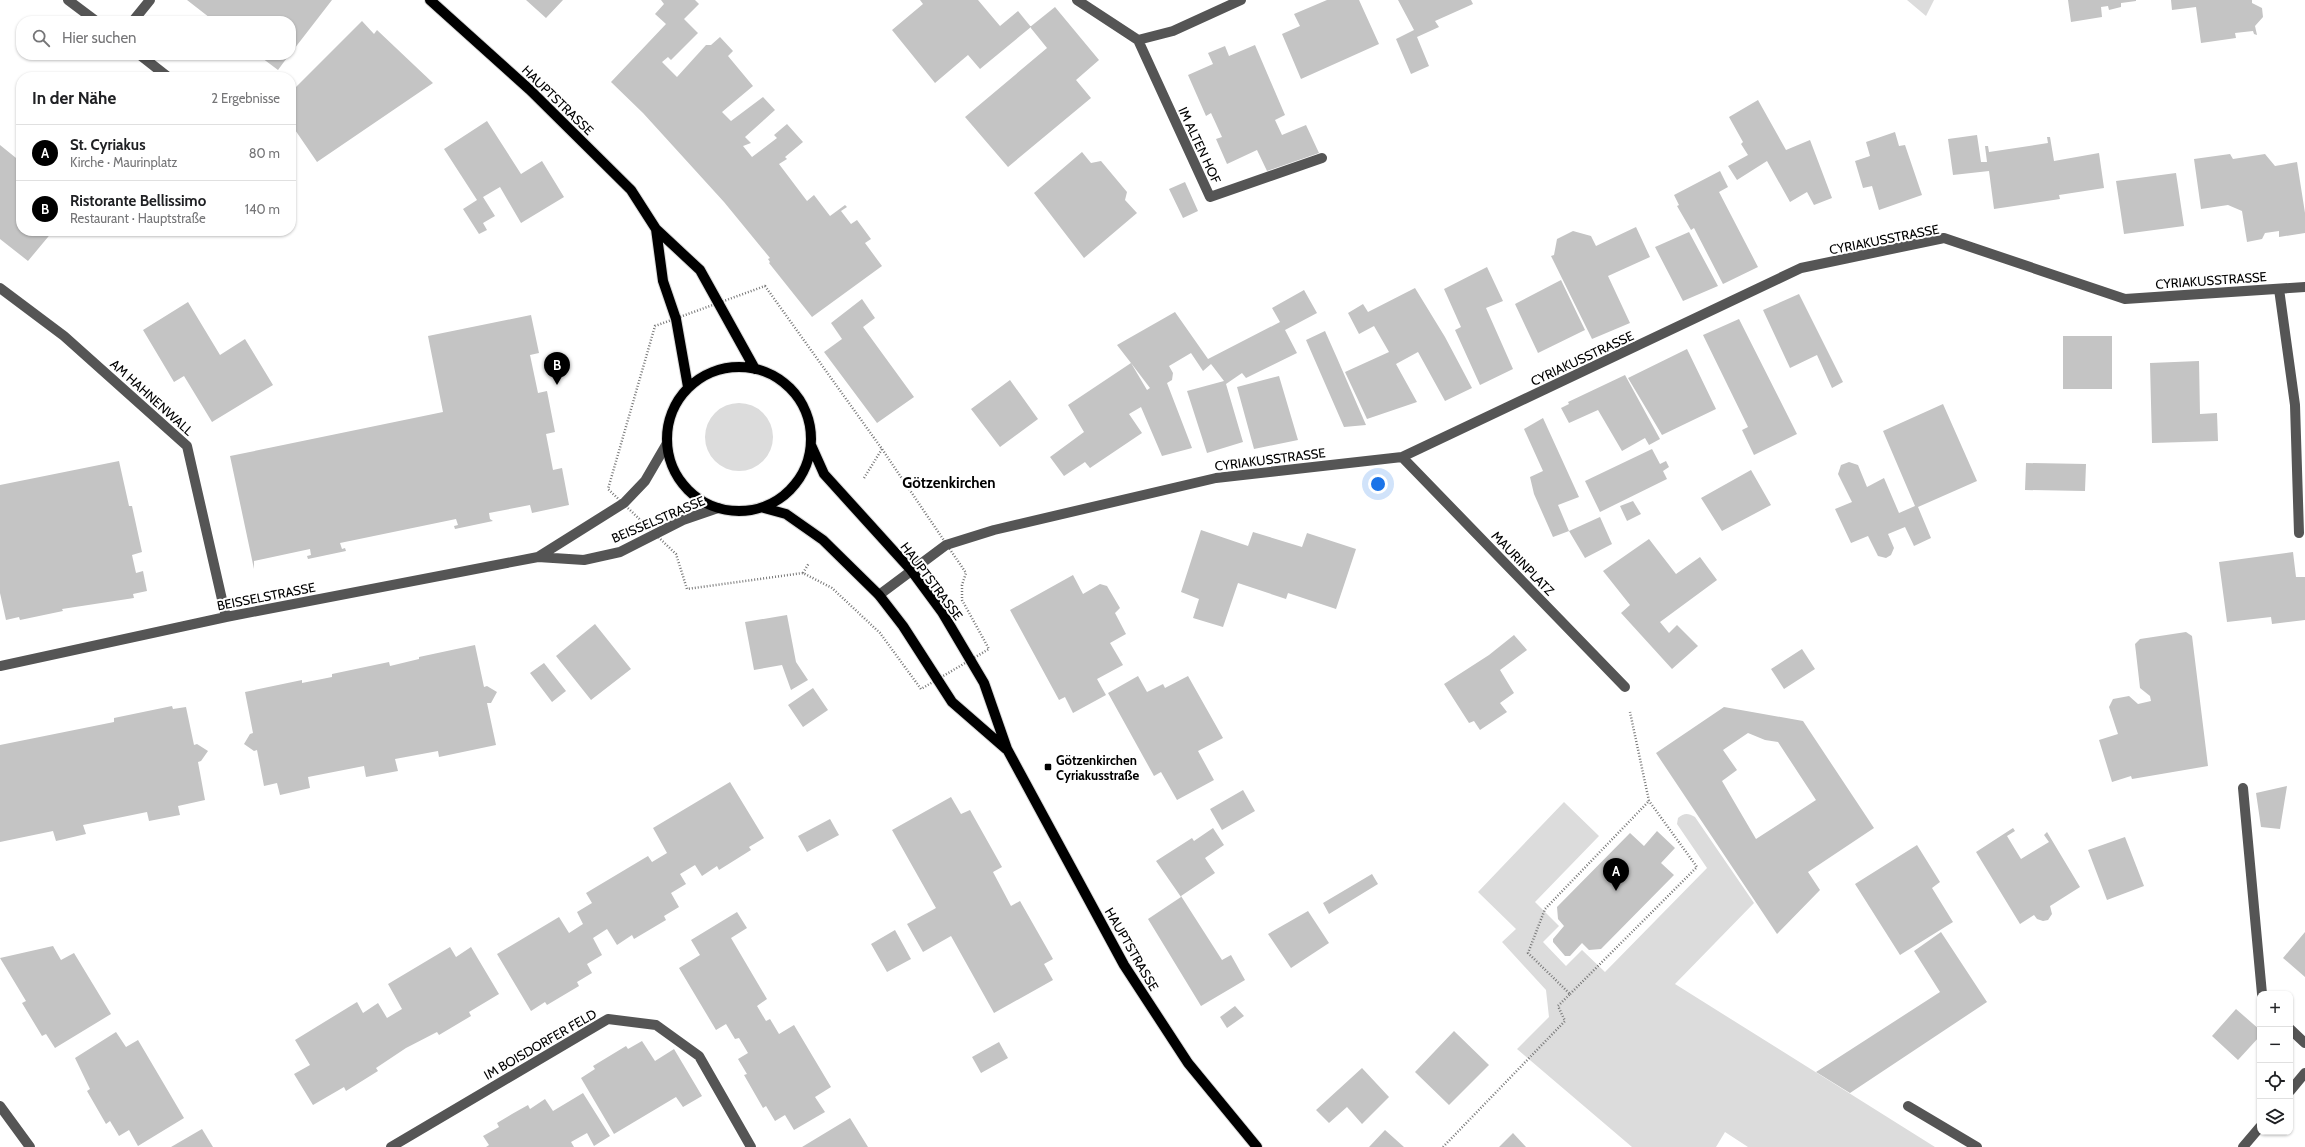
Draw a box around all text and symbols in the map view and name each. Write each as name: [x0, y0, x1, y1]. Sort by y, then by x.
search box: [16, 16, 296, 60]
icon: search: [30, 27, 52, 49]
text: Hier suchen: [62, 29, 137, 47]
street label: HAUPTSTRASSE: [519, 62, 597, 138]
text: In der Nähe: [32, 88, 116, 108]
text: 2 Ergebnisse: [211, 90, 280, 106]
street label: IM ALTEN HOF: [1175, 104, 1225, 186]
text: St. Cyriakus: [70, 136, 146, 154]
text: A: [41, 145, 49, 161]
text: 80 m: [249, 145, 280, 161]
text: Kirche · Maurinplatz: [70, 154, 178, 170]
text: Ristorante Bellissimo: [70, 192, 206, 210]
text: B: [41, 201, 49, 217]
text: 140 m: [245, 201, 280, 217]
text: Restaurant · Hauptstraße: [70, 210, 206, 226]
street label: CYRIAKUSSTRASSE: [1828, 220, 1940, 258]
street label: CYRIAKUSSTRASSE: [2155, 268, 2267, 292]
street label: CYRIAKUSSTRASSE: [1528, 327, 1636, 389]
pin: B: [544, 352, 570, 385]
street label: AM HAHNENWALL: [107, 356, 197, 439]
street label: CYRIAKUSSTRASSE: [1214, 444, 1326, 474]
district label: Götzenkirchen: [902, 474, 996, 492]
your location: [1368, 474, 1388, 494]
street label: BEISSELSTRASSE: [609, 492, 707, 546]
street label: MAURINPLATZ: [1488, 527, 1558, 599]
street label: HAUPTSTRASSE: [897, 539, 967, 623]
street label: BEISSELSTRASSE: [215, 579, 317, 613]
place label: Götzenkirchen Cyriakusstraße: [1056, 752, 1140, 783]
marker: Götzenkirchen Cyriakusstraße: [1043, 762, 1053, 772]
pin: A: [1603, 858, 1629, 891]
street label: HAUPTSTRASSE: [1102, 905, 1162, 993]
map controls: [2257, 991, 2293, 1135]
button: +: [2257, 991, 2293, 1027]
street label: IM BOISDORFER FELD: [481, 1005, 599, 1083]
button: −: [2257, 1027, 2293, 1063]
button: locate: [2257, 1063, 2293, 1099]
button: layers: [2257, 1099, 2293, 1135]

